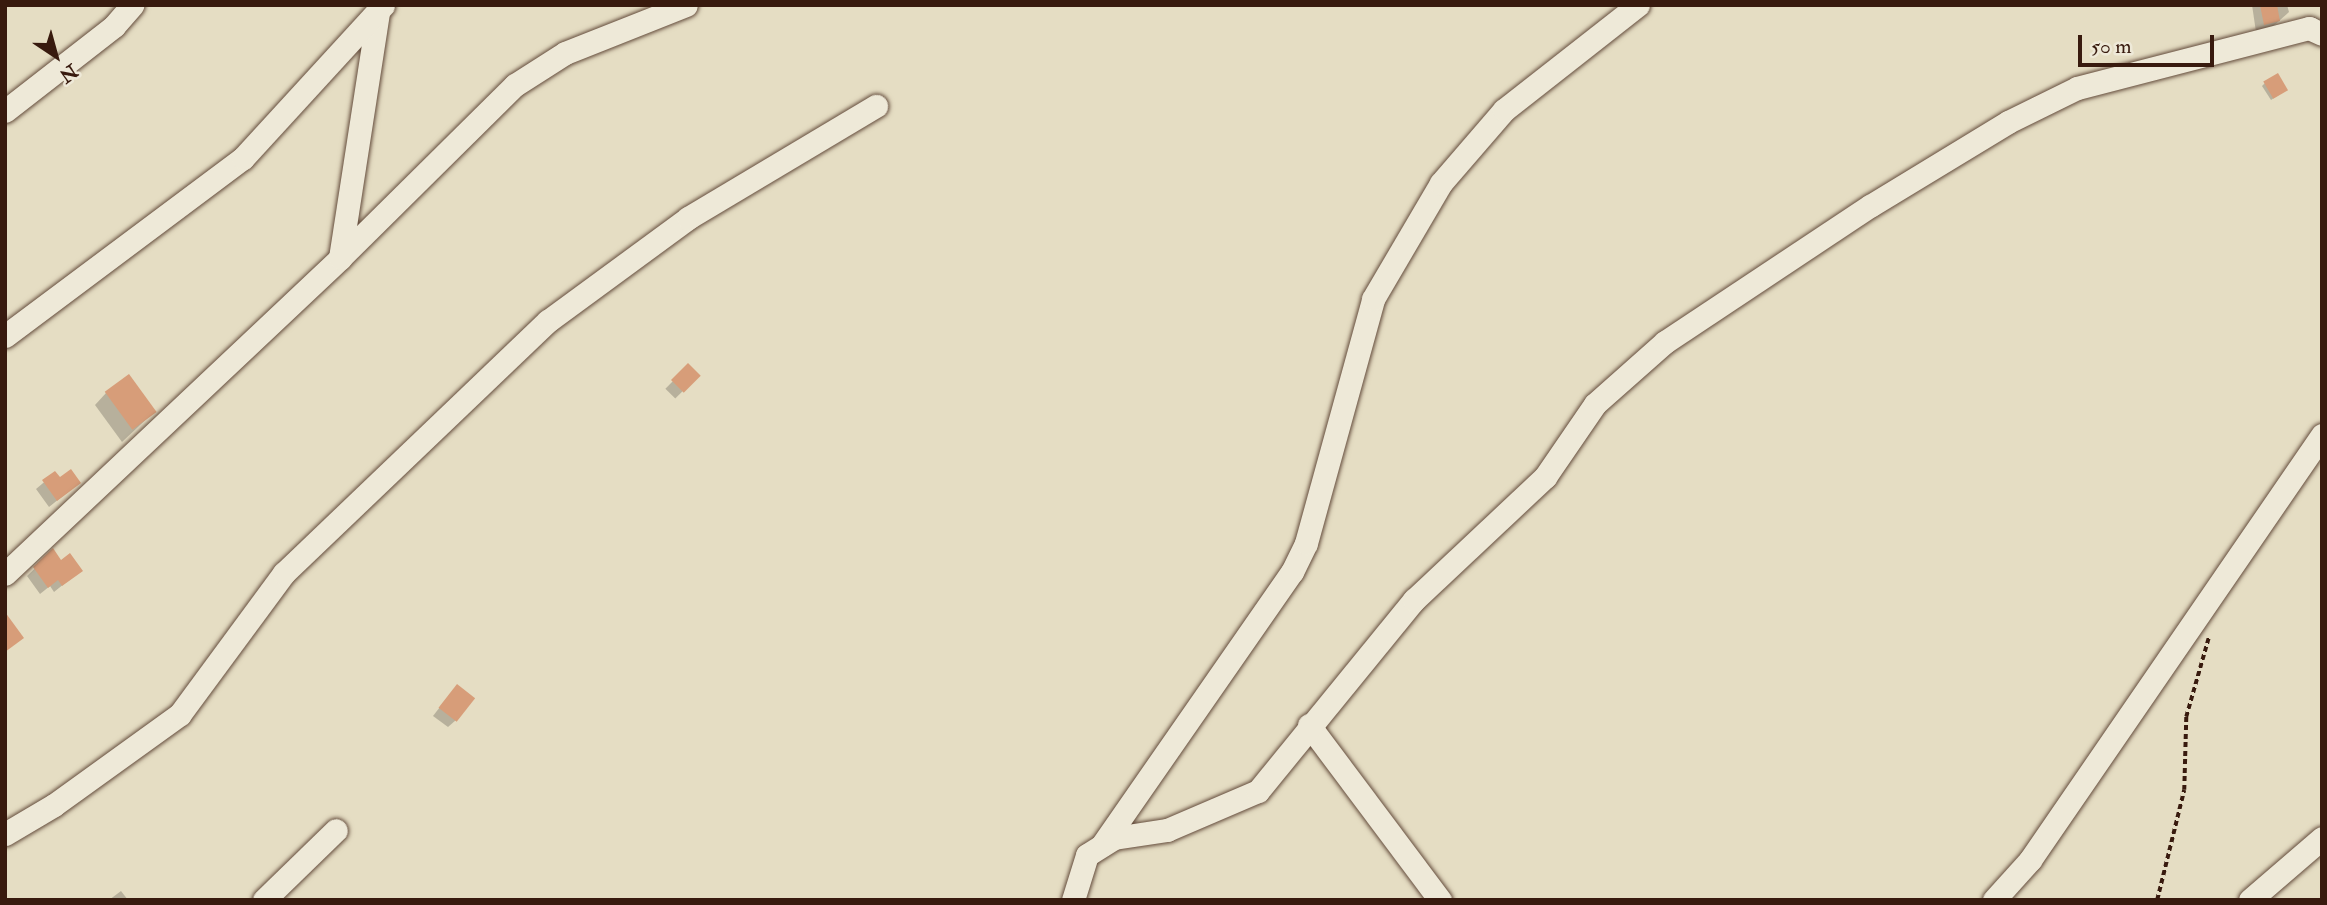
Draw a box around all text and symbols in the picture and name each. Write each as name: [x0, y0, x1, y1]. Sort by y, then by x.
north arrow: [21, 21, 91, 91]
scale bar: [2082, 21, 2218, 65]
text: 50 m: [2091, 33, 2132, 60]
text: N: [54, 58, 82, 88]

